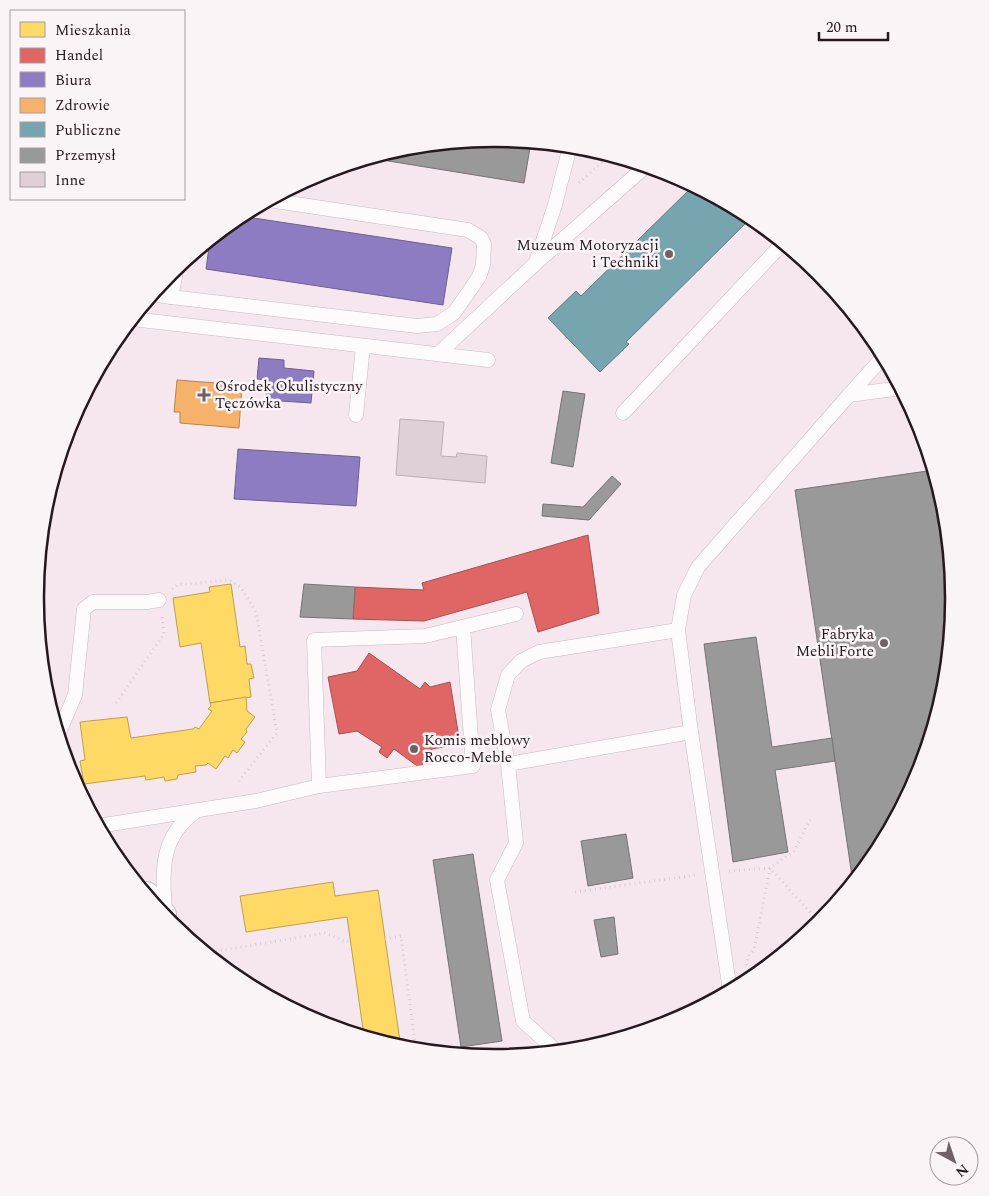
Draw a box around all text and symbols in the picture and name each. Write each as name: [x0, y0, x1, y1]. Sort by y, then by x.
legend: [10, 10, 185, 200]
scale bar: [819, 10, 888, 42]
text: 20 m: [826, 16, 858, 39]
text: Mieszkania: [55, 19, 132, 42]
text: Handel: [55, 44, 103, 67]
text: Biura: [55, 69, 92, 92]
text: Zdrowie: [55, 94, 110, 117]
text: Publiczne: [55, 119, 121, 142]
text: Przemysł: [55, 144, 116, 167]
text: Inne: [55, 169, 86, 192]
place label: Muzeum Motoryzacji i Techniki: [517, 234, 659, 274]
marker: Muzeum Motoryzacji i Techniki: [663, 248, 675, 260]
place label: Ośrodek Okulistyczny Tęczówka: [215, 375, 363, 415]
marker: Ośrodek Okulistyczny Tęczówka: [197, 388, 211, 402]
place label: Fabryka Mebli Forte: [796, 623, 875, 663]
marker: Fabryka Mebli Forte: [878, 637, 890, 649]
place label: Komis meblowy Rocco-Meble: [424, 729, 531, 769]
marker: Komis meblowy Rocco-Meble: [408, 743, 420, 755]
north arrow: [929, 1136, 979, 1186]
text: N: [951, 1159, 973, 1182]

